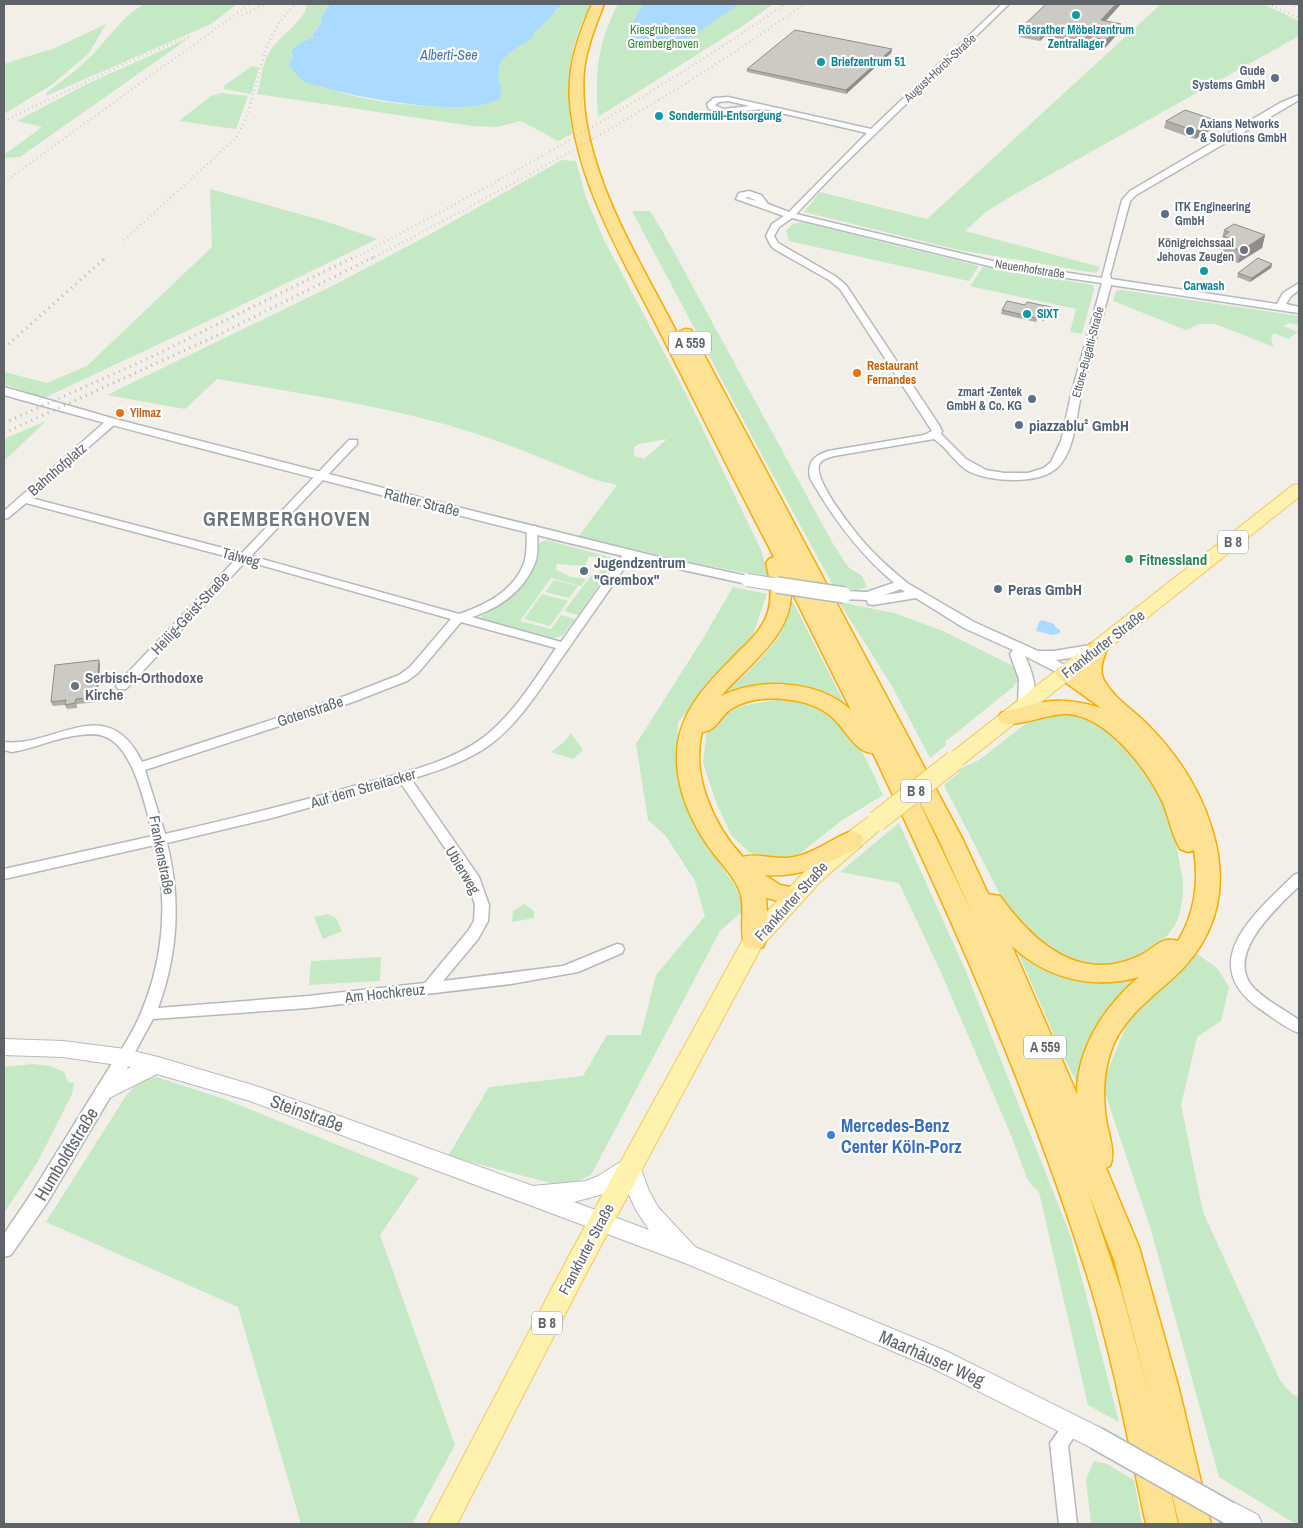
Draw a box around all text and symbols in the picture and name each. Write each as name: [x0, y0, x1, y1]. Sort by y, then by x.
marker: Rösrather Möbelzentrum Zentrallager: [1070, 9, 1082, 21]
park label: Kiesgrubensee Gremberghoven: [627, 22, 699, 52]
place label: Rösrather Möbelzentrum Zentrallager: [1018, 22, 1134, 52]
street label: August-Horch-Straße: [900, 30, 979, 106]
water label: Alberti-See: [419, 46, 478, 64]
place label: Briefzentrum 51: [831, 54, 906, 70]
marker: Briefzentrum 51: [815, 56, 827, 68]
place label: Gude Systems GmbH: [1192, 63, 1266, 93]
marker: Gude Systems GmbH: [1269, 72, 1281, 84]
place label: Sondermüll-Entsorgung: [669, 108, 782, 124]
marker: Sondermüll-Entsorgung: [653, 110, 665, 122]
place label: Axians Networks & Solutions GmbH: [1200, 116, 1287, 146]
marker: Axians Networks & Solutions GmbH: [1184, 125, 1196, 137]
place label: ITK Engineering GmbH: [1175, 199, 1250, 229]
marker: ITK Engineering GmbH: [1159, 208, 1171, 220]
place label: Königreichssaal Jehovas Zeugen: [1157, 235, 1234, 265]
marker: Königreichssaal Jehovas Zeugen: [1238, 244, 1250, 256]
street label: Neuenhofstraße: [994, 256, 1066, 282]
marker: Carwash: [1198, 265, 1210, 277]
place label: Carwash: [1183, 278, 1225, 294]
street label: Ettore-Bugatti-Straße: [1068, 305, 1108, 399]
place label: SIXT: [1037, 306, 1059, 322]
marker: SIXT: [1021, 308, 1033, 320]
road number: A 559: [669, 332, 711, 354]
place label: Restaurant Fernandes: [867, 358, 919, 388]
marker: Restaurant Fernandes: [851, 367, 863, 379]
place label: zmart -Zentek GmbH & Co. KG: [947, 384, 1023, 414]
marker: zmart -Zentek GmbH & Co. KG: [1026, 393, 1038, 405]
place label: Yilmaz: [130, 405, 161, 421]
marker: Yilmaz: [114, 407, 126, 419]
place label: piazzablu² GmbH: [1029, 415, 1129, 436]
marker: piazzablu² GmbH: [1013, 419, 1025, 431]
street label: Bahnhofplatz: [23, 438, 91, 500]
street label: Rather Straße: [382, 482, 462, 522]
district label: GREMBERGHOVEN: [203, 505, 371, 532]
road number: B 8: [1218, 530, 1248, 554]
street label: Talweg: [220, 542, 262, 572]
place label: Fitnessland: [1139, 549, 1207, 570]
place label: Jugendzentrum "Grembox": [594, 552, 686, 590]
marker: Fitnessland: [1123, 553, 1135, 565]
marker: Jugendzentrum "Grembox": [578, 565, 590, 577]
street label: Heilig-Geist-Straße: [146, 567, 234, 659]
place label: Peras GmbH: [1008, 579, 1082, 600]
marker: Peras GmbH: [992, 583, 1004, 595]
street label: Frankfurter Straße: [1057, 605, 1149, 683]
place label: Serbisch-Orthodoxe Kirche: [85, 667, 203, 705]
marker: Serbisch-Orthodoxe Kirche: [69, 680, 81, 692]
street label: Gotenstraße: [274, 690, 346, 732]
street label: Auf dem Streitacker: [307, 763, 418, 813]
road number: B 8: [901, 779, 931, 802]
street label: Frankenstraße: [144, 814, 180, 896]
street label: Ubierweg: [440, 842, 486, 898]
street label: Frankfurter Straße: [750, 857, 833, 945]
street label: Am Hochkreuz: [343, 978, 426, 1008]
road number: A 559: [1024, 1036, 1066, 1058]
street label: Steinstraße: [267, 1088, 347, 1138]
street label: Humboldtstraße: [28, 1103, 104, 1205]
place label: Mercedes-Benz Center Köln-Porz: [841, 1113, 962, 1159]
marker: Mercedes-Benz Center Köln-Porz: [825, 1129, 837, 1141]
street label: Frankfurter Straße: [553, 1200, 619, 1298]
road number: B 8: [532, 1312, 562, 1335]
street label: Maarhäuser Weg: [875, 1324, 989, 1393]

